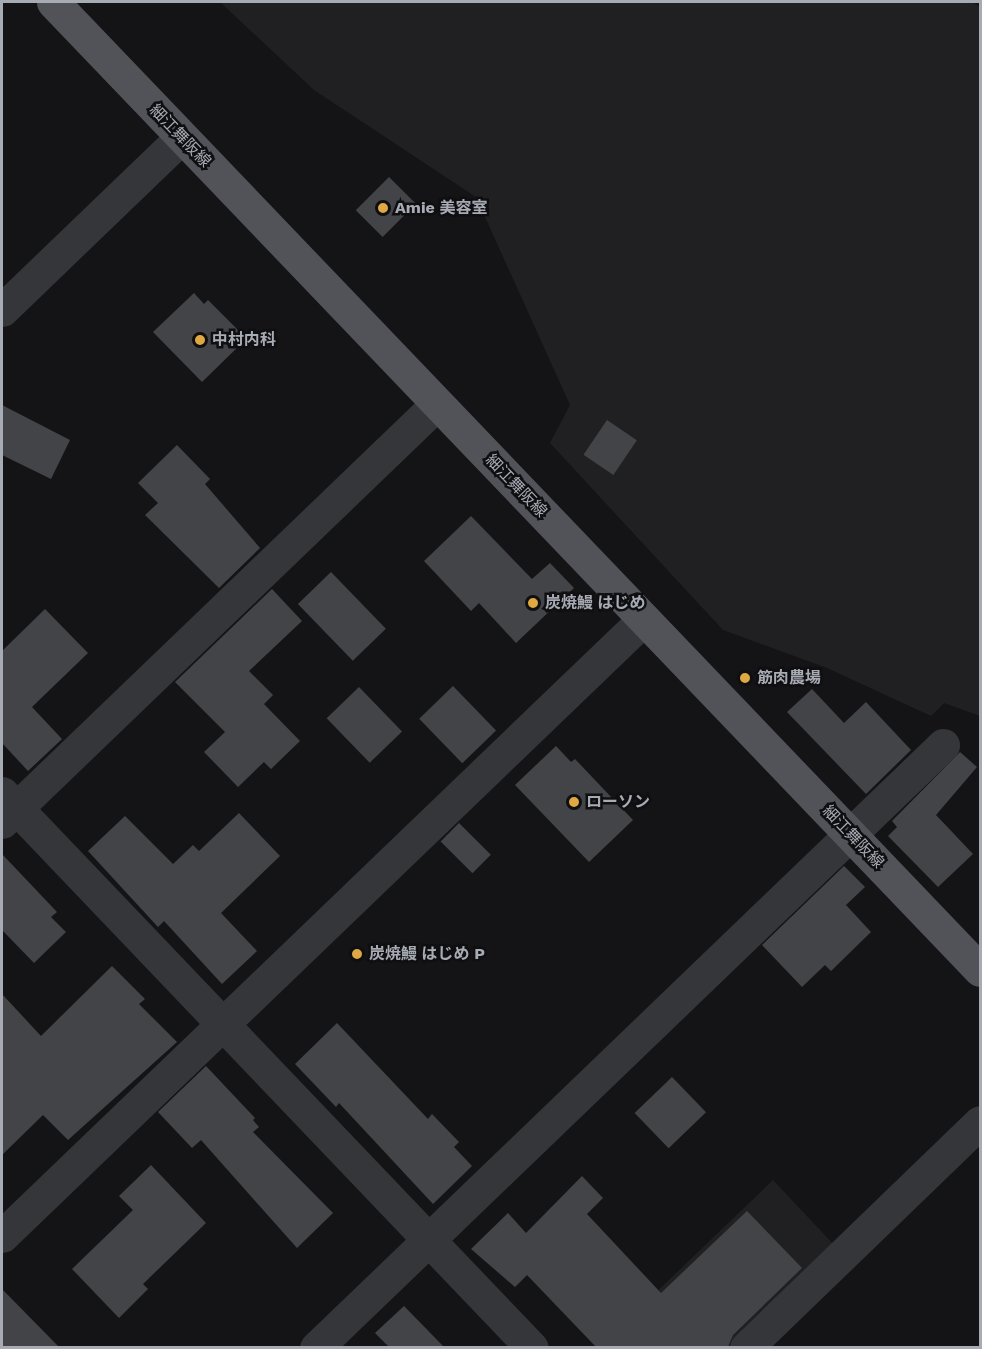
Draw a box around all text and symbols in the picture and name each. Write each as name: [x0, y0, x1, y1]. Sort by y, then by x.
street label: 細江舞阪線: [145, 101, 215, 171]
place label: Amie 美容室: [395, 198, 487, 218]
marker: Amie 美容室: [376, 201, 390, 215]
place label: 中村内科: [212, 330, 276, 350]
marker: 中村内科: [193, 333, 207, 347]
street label: 細江舞阪線: [481, 451, 551, 521]
place label: 炭焼鰻 はじめ: [545, 593, 646, 613]
marker: 炭焼鰻 はじめ: [526, 596, 540, 610]
place label: 筋肉農場: [757, 668, 821, 688]
marker: 筋肉農場: [738, 671, 752, 685]
place label: ローソン: [586, 792, 650, 812]
marker: ローソン: [567, 795, 581, 809]
street label: 細江舞阪線: [818, 802, 888, 872]
place label: 炭焼鰻 はじめ P: [369, 944, 485, 964]
marker: 炭焼鰻 はじめ P: [350, 947, 364, 961]

